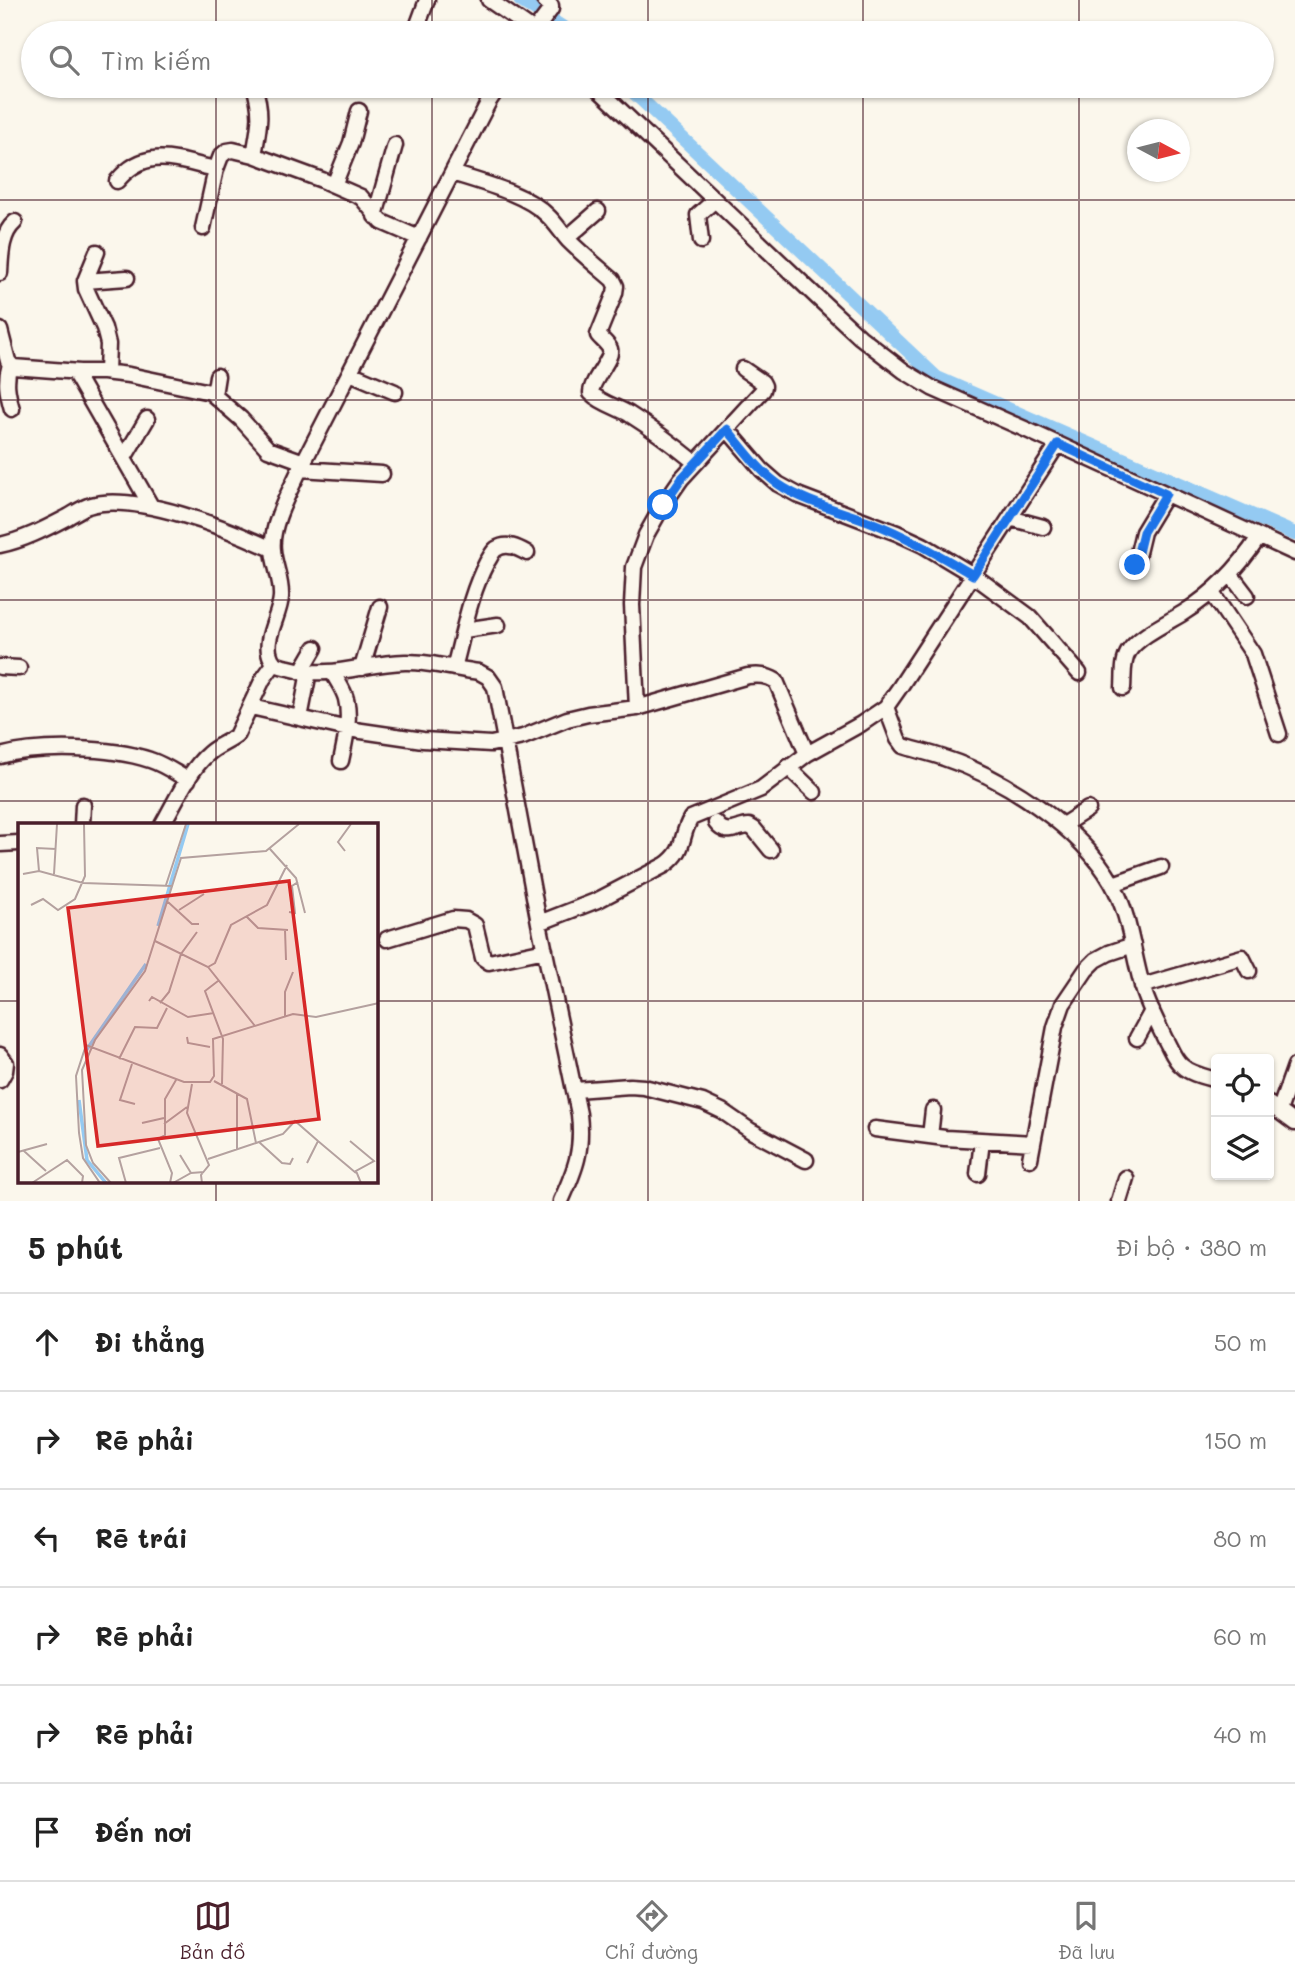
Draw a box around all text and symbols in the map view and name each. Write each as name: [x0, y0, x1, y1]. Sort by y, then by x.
search box: [21, 21, 1274, 98]
icon: search: [45, 41, 83, 79]
text: Tìm kiếm: [101, 43, 211, 77]
north arrow: [1127, 119, 1190, 182]
route start: [647, 489, 678, 520]
route end: [1119, 549, 1150, 580]
inset map: [18, 823, 378, 1184]
map controls: [1211, 1054, 1274, 1180]
button: locate: [1211, 1054, 1274, 1117]
button: layers: [1211, 1117, 1274, 1180]
text: 5 phút: [28, 1227, 123, 1267]
text: Đi bộ · 380 m: [1116, 1232, 1267, 1262]
icon: ahead: [28, 1323, 66, 1361]
text: Đi thẳng: [95, 1325, 205, 1359]
text: 50 m: [1214, 1327, 1267, 1357]
icon: right: [28, 1421, 66, 1459]
text: Rẽ phải: [95, 1423, 194, 1457]
text: 150 m: [1203, 1425, 1267, 1455]
icon: left: [28, 1519, 66, 1557]
text: Rẽ trái: [95, 1521, 188, 1555]
text: 80 m: [1213, 1523, 1267, 1553]
icon: right: [28, 1617, 66, 1655]
text: Rẽ phải: [95, 1619, 194, 1653]
text: 60 m: [1213, 1621, 1267, 1651]
icon: right: [28, 1715, 66, 1753]
text: Rẽ phải: [95, 1717, 194, 1751]
text: 40 m: [1214, 1719, 1267, 1749]
icon: arrive: [28, 1813, 66, 1851]
text: Đến nơi: [95, 1815, 193, 1849]
tab: Bản đồ: [180, 1897, 245, 1964]
tab: Chỉ đường: [605, 1897, 698, 1964]
tab: Đã lưu: [1058, 1897, 1115, 1964]

